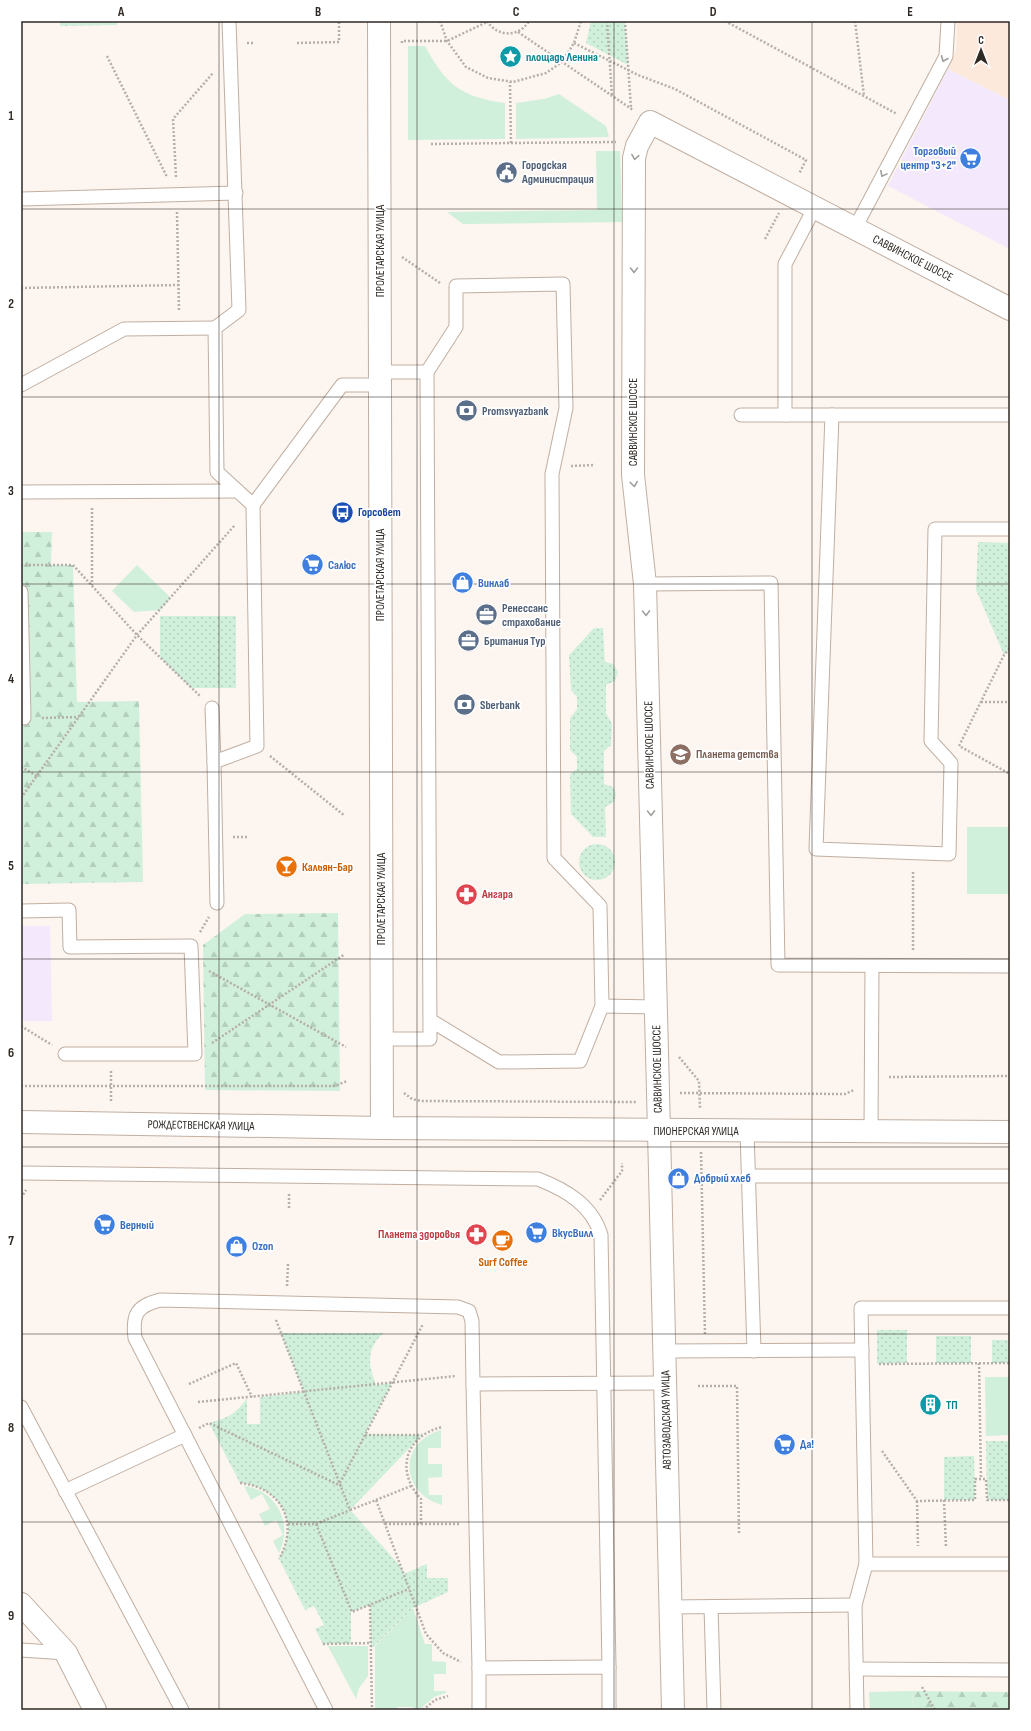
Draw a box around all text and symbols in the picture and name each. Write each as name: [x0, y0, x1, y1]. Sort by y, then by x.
text: A: [117, 4, 125, 20]
text: B: [315, 4, 321, 20]
text: C: [513, 4, 520, 20]
text: D: [710, 4, 717, 20]
text: E: [907, 4, 913, 20]
north arrow: [961, 30, 1001, 70]
text: С: [978, 34, 984, 47]
place icon: площадь Ленина: [498, 44, 524, 70]
place label: площадь Ленина: [526, 50, 598, 65]
one-way arrow: [940, 56, 948, 63]
text: 1: [8, 108, 14, 124]
place label: Торговый центр "3+2": [900, 144, 956, 173]
supermarket icon: Торговый центр "3+2": [958, 145, 984, 171]
one-way arrow: [631, 154, 640, 160]
place label: Городская Администрация: [521, 158, 594, 187]
public building icon: Городская Администрация: [494, 159, 520, 185]
one-way arrow: [880, 170, 888, 177]
street label: ПРОЛЕТАРСКАЯ УЛИЦА: [373, 204, 388, 297]
street label: САВВИНСКОЕ ШОССЕ: [870, 232, 956, 285]
one-way arrow: [630, 267, 638, 273]
text: 2: [8, 296, 14, 312]
street label: САВВИНСКОЕ ШОССЕ: [626, 378, 641, 466]
bank icon: Promsvyazbank: [453, 398, 479, 424]
place label: Promsvyazbank: [482, 404, 549, 419]
one-way arrow: [629, 481, 638, 487]
text: 3: [8, 483, 14, 499]
bus stop icon: Горсовет: [330, 499, 356, 525]
place label: Горсовет: [358, 505, 401, 520]
street label: ПРОЛЕТАРСКАЯ УЛИЦА: [373, 528, 388, 621]
supermarket icon: Салюс: [300, 552, 326, 578]
place label: Салюс: [328, 558, 356, 573]
shop icon: Винлаб: [450, 570, 476, 596]
place label: Винлаб: [478, 576, 509, 591]
place label: Ренессанс страхование: [502, 601, 561, 630]
office icon: Ренессанс страхование: [473, 602, 499, 628]
one-way arrow: [642, 610, 650, 616]
office icon: Британия Тур: [455, 628, 481, 654]
place label: Британия Тур: [484, 634, 545, 649]
text: 4: [8, 671, 14, 687]
bank icon: Sberbank: [451, 692, 477, 718]
place label: Sberbank: [480, 698, 520, 713]
street label: САВВИНСКОЕ ШОССЕ: [641, 701, 658, 789]
school or university icon: Планета детства: [667, 741, 693, 767]
place label: Планета детства: [696, 747, 779, 762]
one-way arrow: [647, 810, 655, 816]
street label: ПРОЛЕТАРСКАЯ УЛИЦА: [374, 852, 389, 945]
bar icon: Кальян-Бар: [273, 854, 299, 880]
text: 5: [8, 858, 14, 874]
place label: Кальян-Бар: [302, 860, 353, 875]
pharmacy icon: Ангара: [454, 881, 480, 907]
place label: Ангара: [481, 887, 513, 902]
street label: САВВИНСКОЕ ШОССЕ: [649, 1025, 666, 1113]
text: 6: [8, 1045, 14, 1061]
street label: РОЖДЕСТВЕНСКАЯ УЛИЦА: [147, 1117, 256, 1134]
street label: ПИОНЕРСКАЯ УЛИЦА: [653, 1124, 739, 1139]
shop icon: Добрый хлеб: [666, 1165, 692, 1191]
place label: Добрый хлеб: [694, 1171, 751, 1186]
supermarket icon: Верный: [92, 1212, 118, 1238]
place label: Верный: [120, 1218, 154, 1233]
supermarket icon: ВкусВилл: [523, 1220, 549, 1246]
pharmacy icon: Планета здоровья: [463, 1221, 489, 1247]
place label: ВкусВилл: [552, 1226, 593, 1241]
place label: Планета здоровья: [378, 1227, 460, 1242]
cafe icon: Surf Coffee: [490, 1228, 516, 1254]
text: 7: [8, 1233, 14, 1249]
shop icon: Ozon: [224, 1233, 250, 1259]
place label: Ozon: [252, 1239, 273, 1254]
place label: Surf Coffee: [478, 1255, 528, 1270]
street label: АВТОЗАВОДСКАЯ УЛИЦА: [658, 1369, 675, 1471]
building icon: ТП: [918, 1392, 944, 1418]
place label: ТП: [946, 1398, 958, 1413]
text: 8: [8, 1420, 14, 1436]
supermarket icon: Да!: [771, 1431, 797, 1457]
place label: Да!: [800, 1437, 814, 1452]
text: 9: [8, 1608, 14, 1624]

